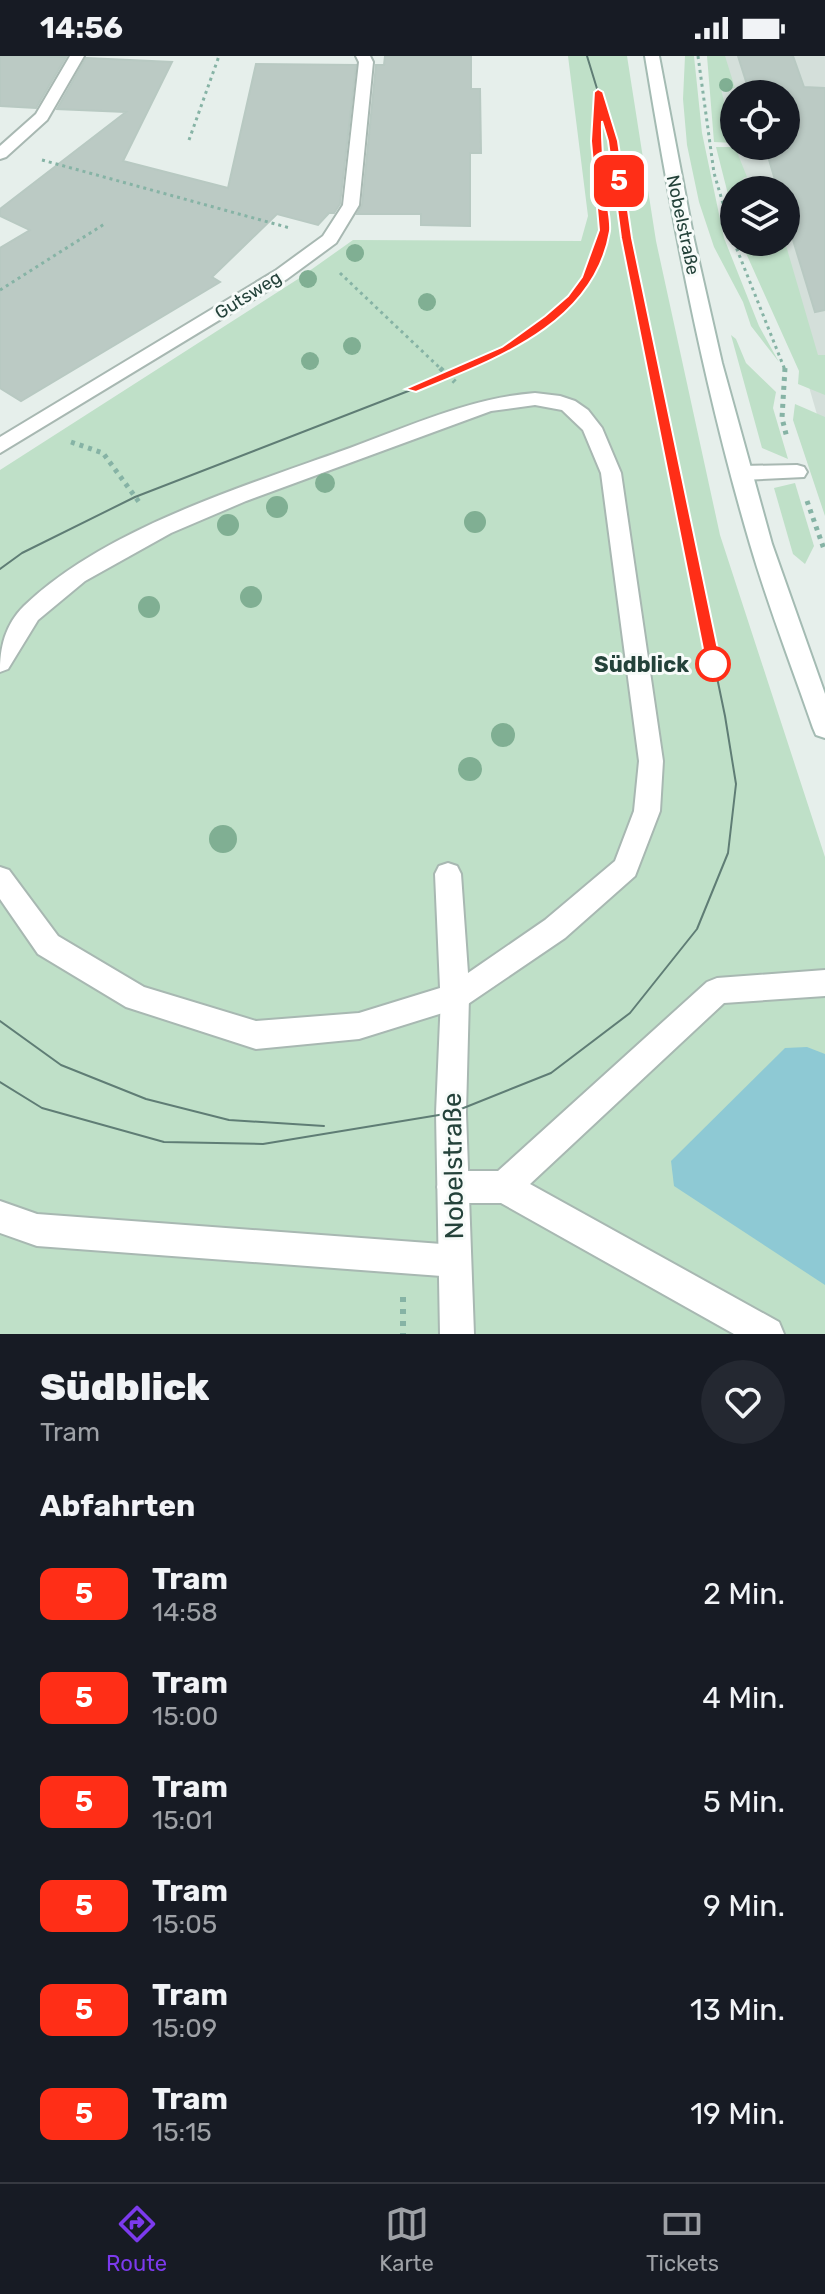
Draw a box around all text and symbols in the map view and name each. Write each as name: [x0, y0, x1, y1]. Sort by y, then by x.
text: 14:56: [40, 10, 123, 46]
map controls: [720, 80, 800, 256]
button: locate: [720, 80, 800, 160]
line badge: 5: [593, 155, 645, 207]
text: 5: [610, 164, 628, 197]
street label: Nobelstraße: [662, 173, 704, 277]
button: layers: [720, 176, 800, 256]
street label: Gutsweg: [211, 266, 285, 324]
marker: Südblick: [696, 647, 730, 681]
place label: Südblick: [594, 651, 689, 678]
street label: Nobelstraße: [437, 1092, 470, 1240]
button: heart: [701, 1360, 785, 1444]
text: Südblick: [40, 1364, 209, 1410]
text: Tram: [40, 1417, 100, 1448]
text: Abfahrten: [40, 1488, 195, 1524]
text: Tram: [152, 1561, 228, 1597]
text: 2 Min.: [703, 1576, 785, 1612]
text: 5: [75, 1577, 93, 1610]
text: 14:58: [152, 1597, 218, 1628]
text: Tram: [152, 1665, 228, 1701]
text: 4 Min.: [702, 1680, 785, 1716]
text: 5: [75, 1681, 93, 1714]
text: 15:00: [152, 1701, 218, 1732]
text: Tram: [152, 1769, 228, 1805]
text: 5 Min.: [703, 1784, 785, 1820]
text: 5: [75, 1785, 93, 1818]
text: 15:01: [152, 1805, 213, 1836]
text: Tram: [152, 1873, 228, 1909]
text: 9 Min.: [703, 1888, 785, 1924]
text: 5: [75, 1889, 93, 1922]
text: 15:05: [152, 1909, 217, 1940]
text: Tram: [152, 1977, 228, 2013]
text: 13 Min.: [690, 1992, 785, 2028]
text: 5: [75, 1993, 93, 2026]
text: 15:09: [152, 2013, 217, 2044]
text: Tram: [152, 2081, 228, 2117]
text: 19 Min.: [690, 2096, 785, 2132]
text: 5: [75, 2097, 93, 2130]
text: 15:15: [152, 2117, 212, 2148]
tab: Route: [106, 2202, 167, 2277]
tab: Karte: [379, 2202, 434, 2277]
tab: Tickets: [646, 2202, 719, 2277]

